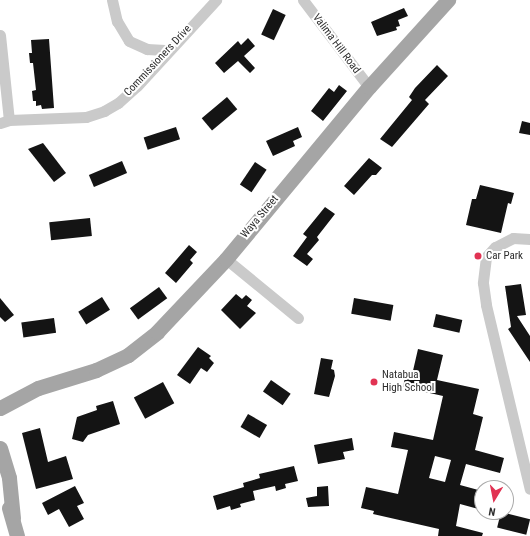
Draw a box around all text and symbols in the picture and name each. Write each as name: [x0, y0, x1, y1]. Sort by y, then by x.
street label: Valima Hill Road: [309, 12, 363, 76]
street label: Commissioners Drive: [122, 23, 194, 99]
street label: Waya Street: [238, 193, 282, 241]
place label: Car Park: [486, 249, 523, 263]
marker: Car Park: [473, 251, 483, 261]
place label: Natabua High School: [382, 369, 434, 395]
marker: Natabua High School: [369, 377, 379, 387]
north arrow: [474, 480, 514, 520]
text: N: [488, 504, 496, 518]

